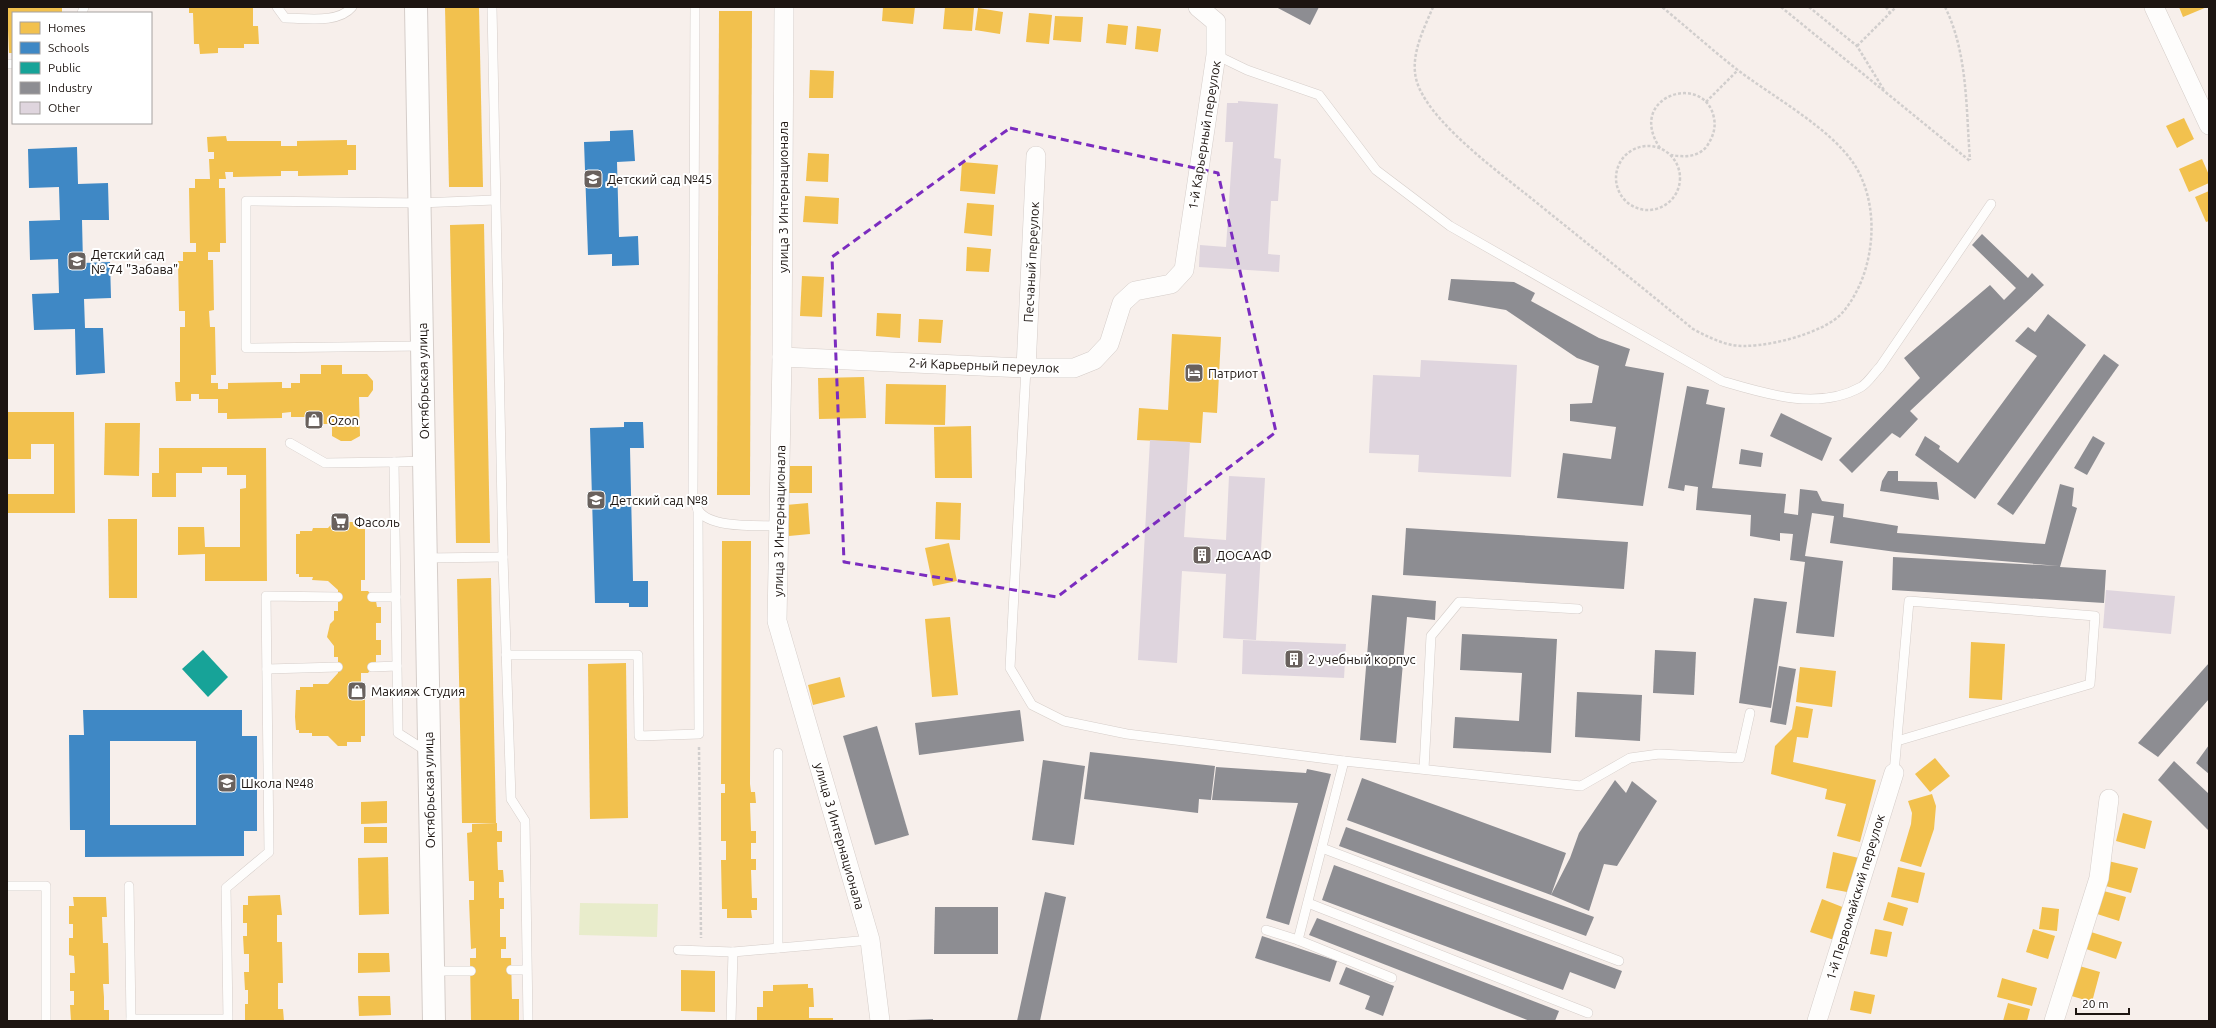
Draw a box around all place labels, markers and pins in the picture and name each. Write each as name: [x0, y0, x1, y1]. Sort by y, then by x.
school or university icon: Детский сад №45: [582, 168, 604, 190]
place label: Детский сад №45: [607, 172, 712, 186]
place label: Детский сад № 74 "Забава": [91, 247, 178, 276]
school or university icon: Детский сад № 74 "Забава": [66, 250, 88, 272]
hotel icon: Патриот: [1183, 362, 1205, 384]
place label: Патриот: [1208, 366, 1258, 380]
shop icon: Ozon: [303, 409, 325, 431]
place label: Ozon: [328, 413, 359, 427]
school or university icon: Детский сад №8: [585, 489, 607, 511]
place label: Детский сад №8: [610, 493, 708, 507]
supermarket icon: Фасоль: [329, 511, 351, 533]
place label: Фасоль: [354, 515, 400, 529]
building icon: ДОСААФ: [1191, 544, 1213, 566]
place label: ДОСААФ: [1216, 548, 1272, 562]
building icon: 2 учебный корпус: [1283, 648, 1305, 670]
place label: 2 учебный корпус: [1308, 652, 1416, 666]
shop icon: Макияж Студия: [346, 680, 368, 702]
place label: Макияж Студия: [371, 684, 465, 698]
school or university icon: Школа №48: [216, 772, 238, 794]
place label: Школа №48: [241, 776, 314, 790]

